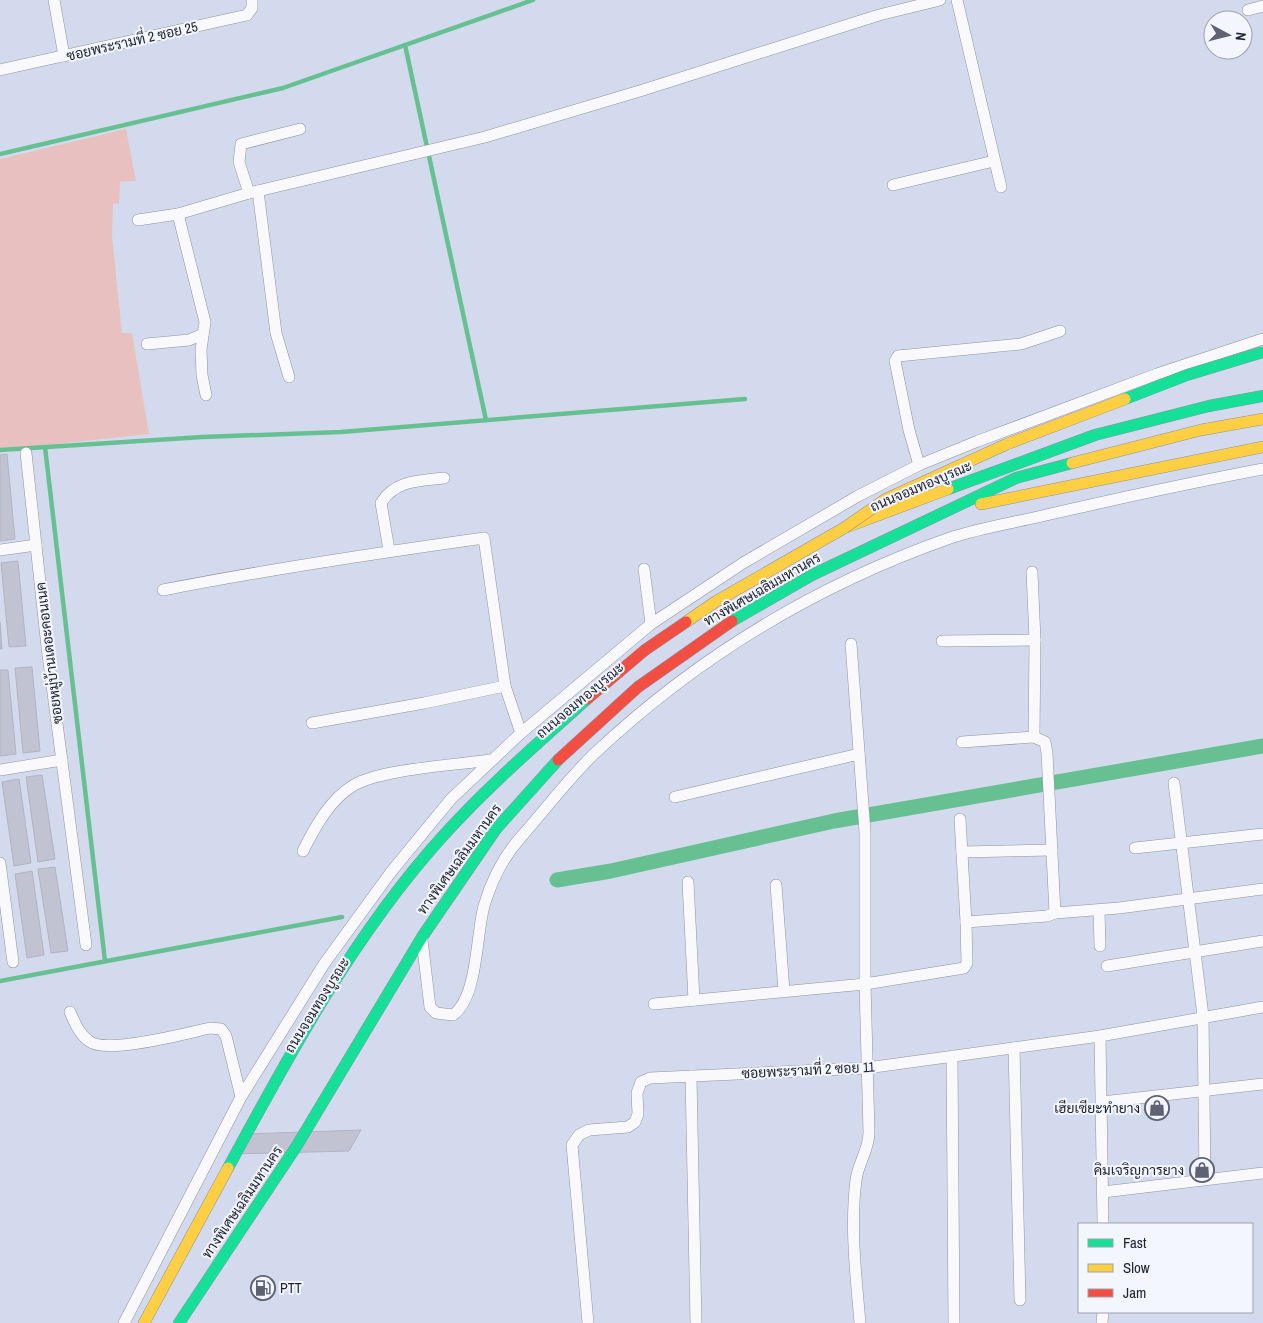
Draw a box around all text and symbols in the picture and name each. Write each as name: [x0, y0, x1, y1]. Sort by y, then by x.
north arrow: [1203, 10, 1253, 60]
street label: ซอยพระรามที่ 2 ซอย 25: [64, 14, 199, 65]
text: N: [1231, 31, 1250, 42]
street label: ถนนจอมทองบูรณะ: [867, 456, 975, 517]
street label: ทางพิเศษเฉลิมมหานคร: [700, 548, 824, 630]
street label: ซอยหมู่บ้านเดอะคอนเนค: [31, 581, 68, 725]
street label: ถนนจอมทองบูรณะ: [532, 658, 628, 743]
street label: ทางพิเศษเฉลิมมหานคร: [413, 800, 505, 918]
street label: ถนนจอมทองบูรณะ: [280, 954, 354, 1057]
street label: ซอยพระรามที่ 2 ซอย 11: [741, 1054, 876, 1082]
shop icon: เฮียเซียะทำยาง: [1144, 1095, 1170, 1121]
place label: เฮียเซียะทำยาง: [1054, 1099, 1140, 1117]
street label: ทางพิเศษเฉลิมมหานคร: [198, 1142, 287, 1262]
shop icon: คิมเจริญการยาง: [1189, 1157, 1215, 1183]
place label: คิมเจริญการยาง: [1094, 1161, 1184, 1179]
legend: [1078, 1223, 1253, 1313]
text: Fast: [1123, 1232, 1147, 1253]
text: Slow: [1123, 1257, 1150, 1278]
fuel station icon: PTT: [250, 1275, 276, 1301]
place label: PTT: [280, 1279, 302, 1297]
text: Jam: [1123, 1282, 1146, 1303]

